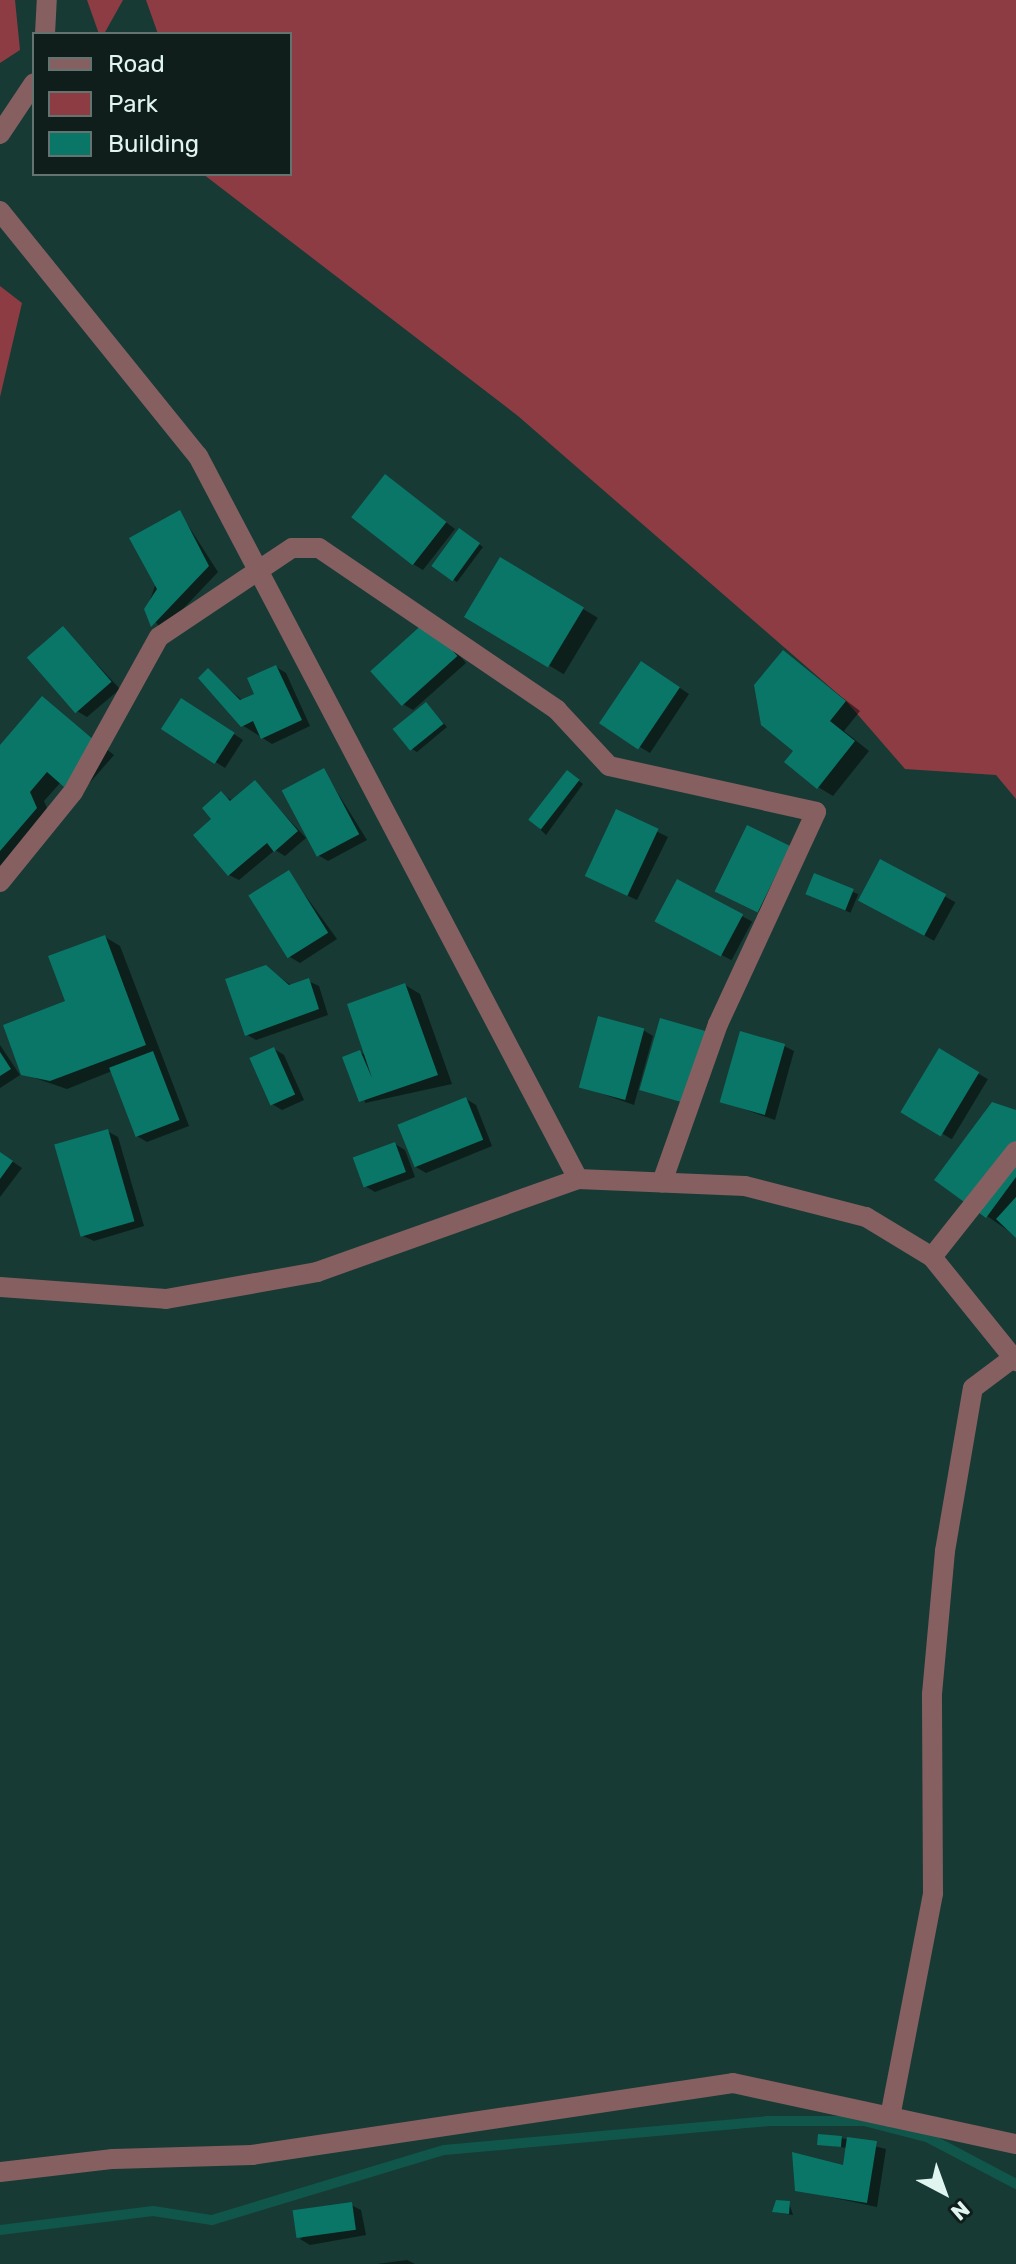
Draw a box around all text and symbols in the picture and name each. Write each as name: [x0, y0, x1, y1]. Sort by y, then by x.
legend: [32, 32, 292, 176]
text: Road: [108, 50, 165, 78]
text: Park: [108, 90, 158, 118]
text: Building: [108, 130, 199, 158]
north arrow: [904, 2152, 984, 2232]
text: N: [945, 2195, 975, 2226]

